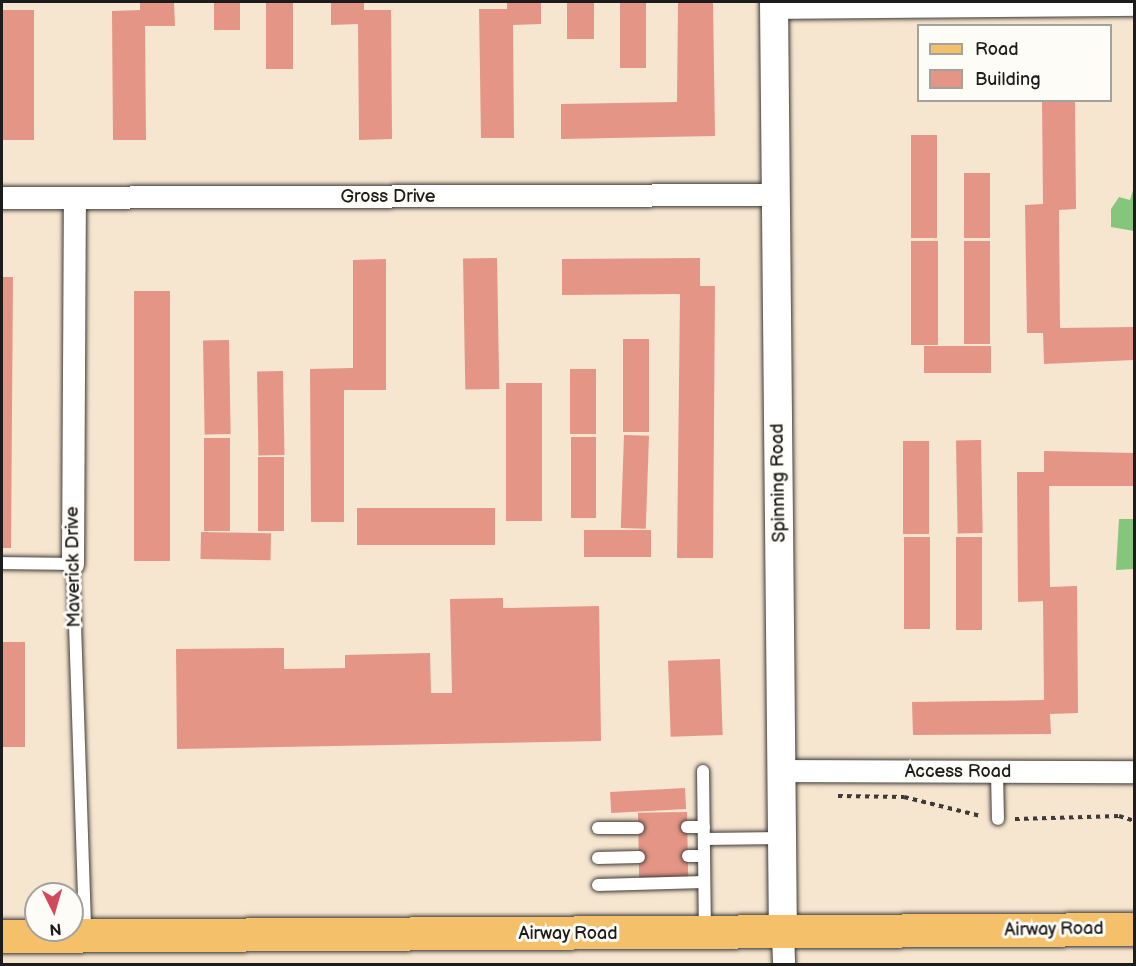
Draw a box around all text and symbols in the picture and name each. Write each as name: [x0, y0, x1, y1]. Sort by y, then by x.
legend: [917, 24, 1112, 102]
text: Road: [975, 39, 1019, 60]
text: Building: [975, 69, 1041, 90]
street label: Gross Drive: [341, 186, 435, 208]
street label: Spinning Road: [767, 423, 791, 543]
street label: Maverick Drive: [62, 506, 86, 628]
street label: Access Road: [905, 761, 1011, 783]
north arrow: [24, 882, 84, 942]
text: N: [49, 918, 62, 938]
street label: Airway Road: [1004, 918, 1104, 942]
street label: Airway Road: [518, 923, 618, 945]

